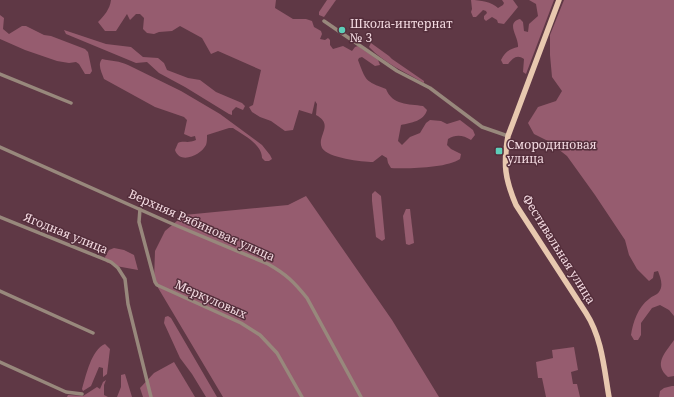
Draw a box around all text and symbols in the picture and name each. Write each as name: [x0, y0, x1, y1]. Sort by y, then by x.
place label: Школа-интернат № 3: [350, 15, 453, 46]
marker: Школа-интернат № 3: [337, 25, 347, 35]
place label: Смородиновая улица: [507, 136, 597, 167]
marker: Смородиновая улица: [494, 146, 504, 156]
street label: Верхняя Рябиновая улица: [126, 185, 278, 265]
street label: Фестивальная улица: [518, 191, 600, 307]
street label: Ягодная улица: [20, 208, 111, 258]
street label: Меркуловых: [172, 276, 250, 322]

